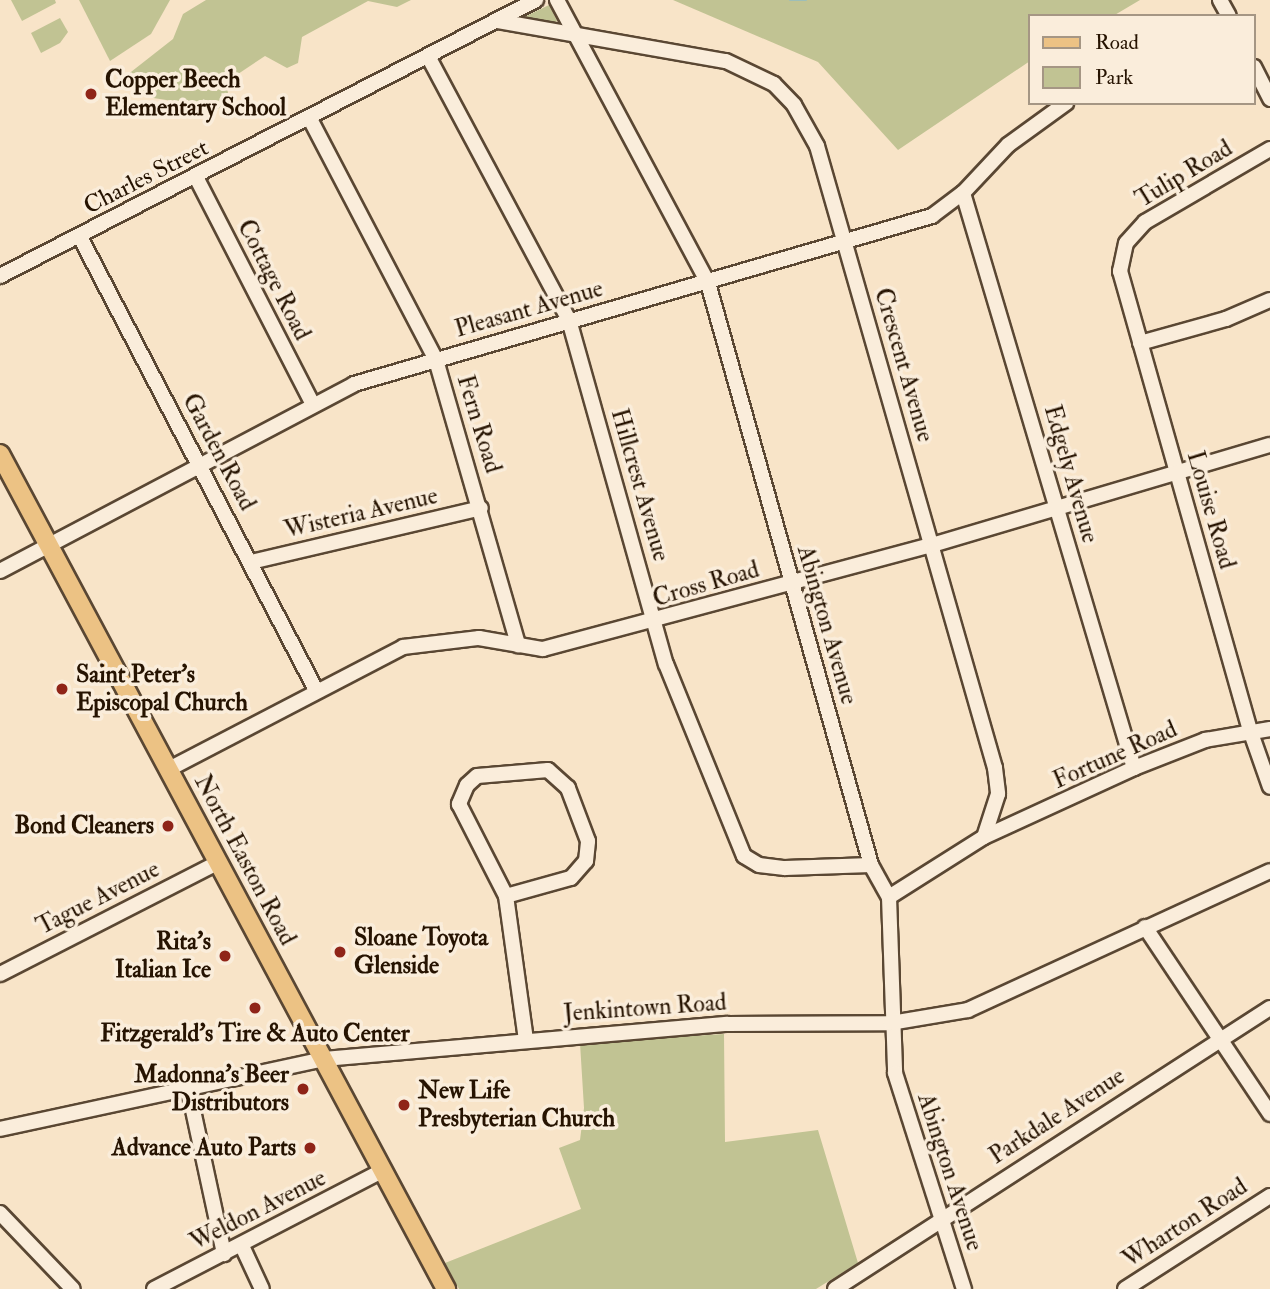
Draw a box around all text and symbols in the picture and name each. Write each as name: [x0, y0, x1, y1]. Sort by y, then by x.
legend: [1028, 14, 1256, 105]
text: Road: [1095, 29, 1139, 56]
text: Park: [1095, 64, 1133, 91]
place label: Copper Beech Elementary School: [105, 66, 286, 122]
marker: Copper Beech Elementary School: [83, 86, 99, 102]
street label: Charles Street: [79, 133, 213, 221]
street label: Tulip Road: [1130, 134, 1238, 214]
street label: Cottage Road: [231, 215, 317, 345]
street label: Pleasant Avenue: [452, 274, 606, 344]
street label: Crescent Avenue: [868, 285, 940, 445]
street label: Fern Road: [450, 371, 508, 477]
street label: Garden Road: [176, 389, 262, 515]
street label: Edgely Avenue: [1038, 402, 1104, 546]
street label: Hillcrest Avenue: [604, 405, 676, 565]
street label: Louise Road: [1180, 448, 1242, 572]
street label: Wisteria Avenue: [281, 481, 441, 545]
street label: Abington Avenue: [791, 542, 863, 708]
street label: Cross Road: [649, 555, 763, 613]
place label: Saint Peter's Episcopal Church: [76, 661, 248, 717]
marker: Saint Peter's Episcopal Church: [54, 681, 70, 697]
street label: Fortune Road: [1048, 715, 1182, 795]
street label: North Easton Road: [188, 770, 302, 950]
place label: Bond Cleaners: [14, 812, 154, 840]
marker: Bond Cleaners: [160, 818, 176, 834]
street label: Tague Avenue: [32, 855, 164, 941]
place label: Sloane Toyota Glenside: [354, 924, 488, 980]
place label: Rita's Italian Ice: [115, 928, 211, 984]
marker: Sloane Toyota Glenside: [332, 944, 348, 960]
marker: Rita's Italian Ice: [217, 948, 233, 964]
street label: Jenkintown Road: [563, 988, 727, 1028]
marker: Fitzgerald's Tire & Auto Center: [247, 1000, 263, 1016]
place label: Fitzgerald's Tire & Auto Center: [100, 1020, 410, 1048]
place label: Madonna's Beer Distributors: [134, 1061, 289, 1117]
street label: Parkdale Avenue: [984, 1062, 1130, 1170]
place label: New Life Presbyterian Church: [418, 1077, 615, 1133]
marker: Madonna's Beer Distributors: [295, 1081, 311, 1097]
street label: Abington Avenue: [911, 1090, 989, 1254]
marker: New Life Presbyterian Church: [396, 1097, 412, 1113]
place label: Advance Auto Parts: [112, 1134, 296, 1162]
marker: Advance Auto Parts: [302, 1140, 318, 1156]
street label: Weldon Avenue: [185, 1163, 331, 1257]
street label: Wharton Road: [1117, 1172, 1253, 1274]

